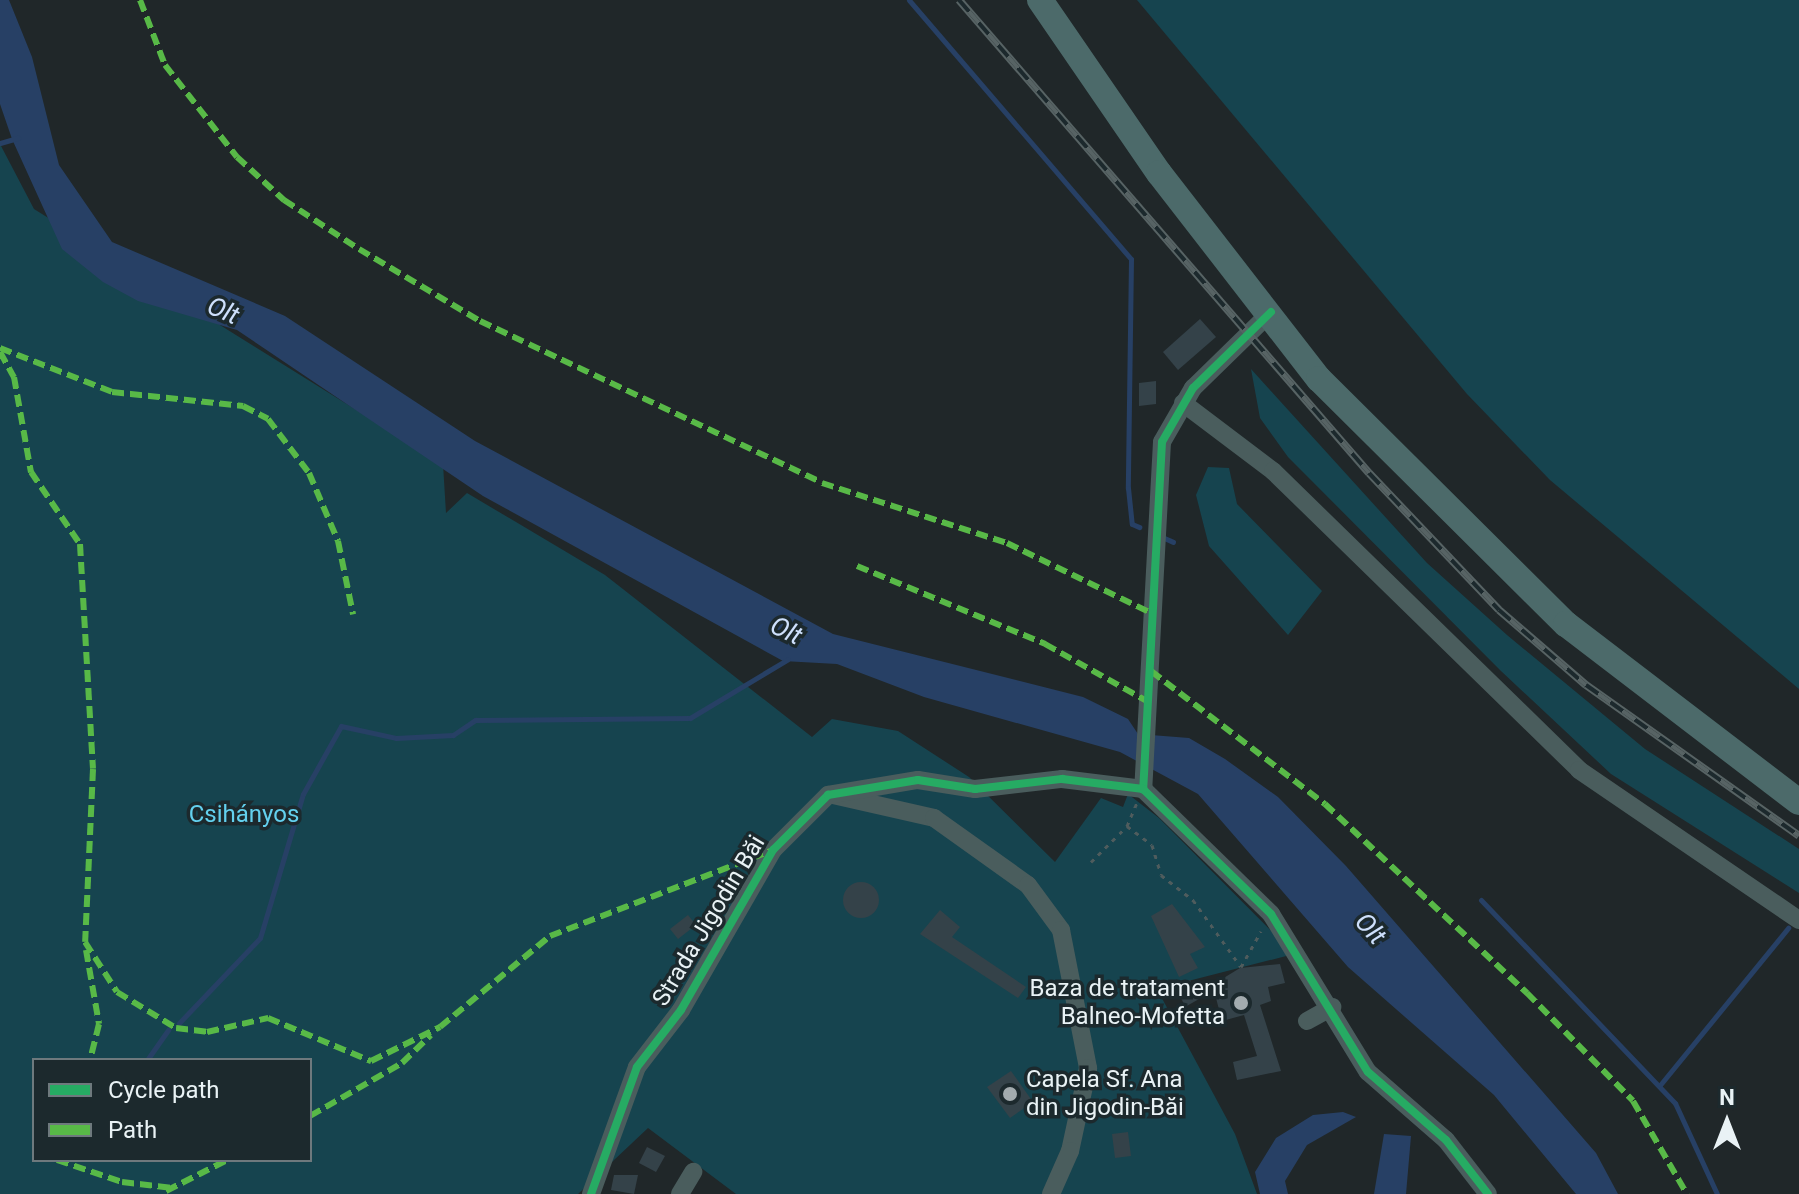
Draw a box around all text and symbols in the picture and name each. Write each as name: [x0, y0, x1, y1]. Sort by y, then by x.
water label: Olt: [202, 290, 244, 332]
water label: Olt: [765, 610, 807, 652]
park label: Csihányos: [189, 801, 299, 829]
street label: Strada Jigodin Băi: [647, 830, 771, 1012]
water label: Olt: [1348, 907, 1392, 951]
place label: Baza de tratament Balneo-Mofetta: [1030, 975, 1225, 1031]
marker: Baza de tratament Balneo-Mofetta: [1232, 994, 1250, 1012]
legend: [32, 1058, 312, 1162]
place label: Capela Sf. Ana din Jigodin-Băi: [1026, 1066, 1184, 1122]
text: Cycle path: [108, 1076, 220, 1104]
north arrow: [1687, 1082, 1767, 1162]
marker: Capela Sf. Ana din Jigodin-Băi: [1001, 1085, 1019, 1103]
text: N: [1719, 1085, 1735, 1110]
text: Path: [108, 1116, 157, 1144]

